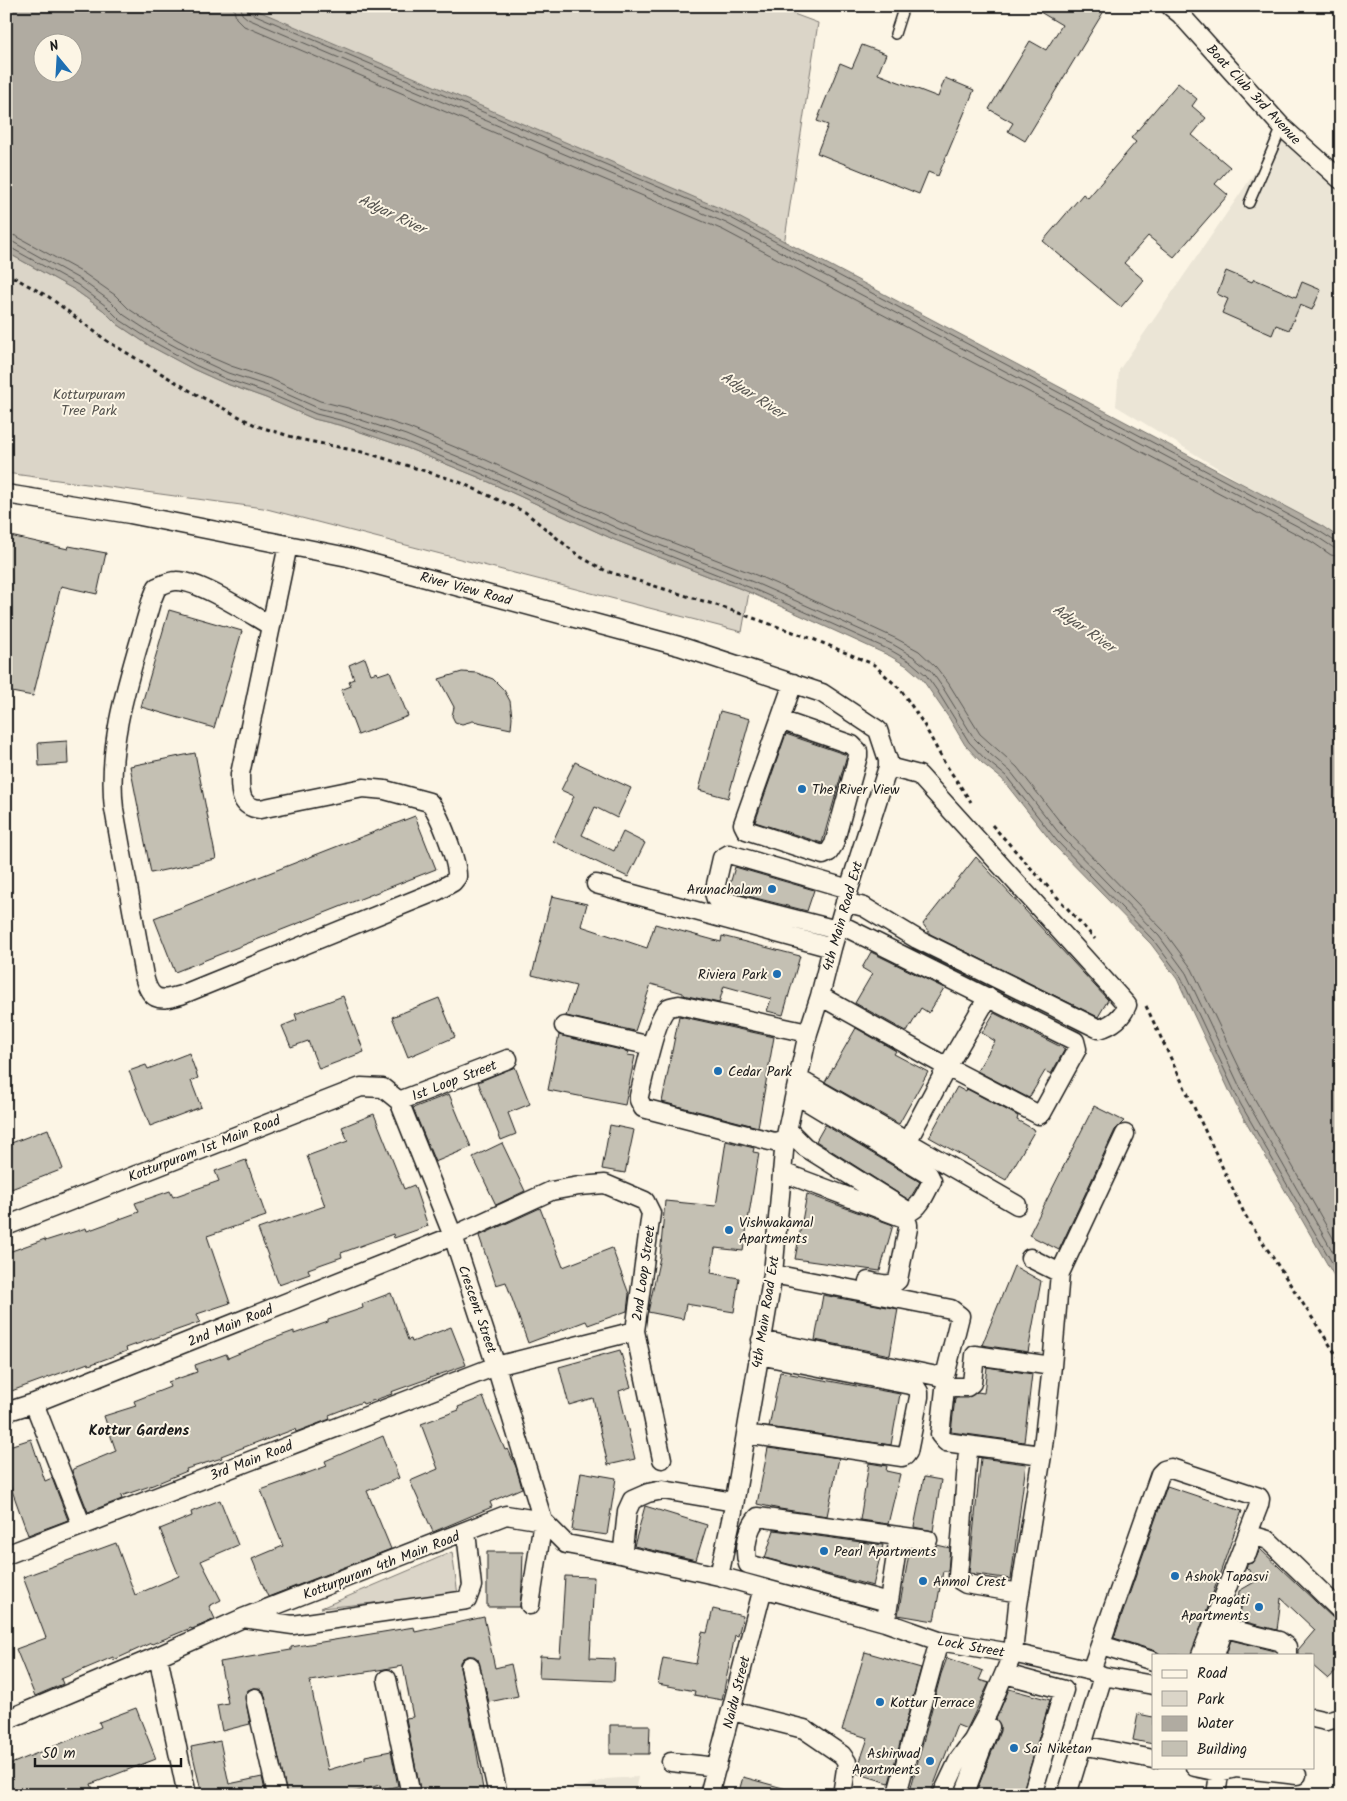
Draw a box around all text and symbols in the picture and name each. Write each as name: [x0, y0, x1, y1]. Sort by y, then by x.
north arrow: [32, 32, 82, 82]
text: N: [47, 35, 62, 58]
street label: Boat Club 3rd Avenue: [1201, 39, 1306, 151]
water label: Adyar River: [354, 188, 432, 243]
water label: Adyar River: [716, 366, 792, 427]
park label: Kotturpuram Tree Park: [53, 384, 125, 422]
street label: River View Road: [417, 566, 515, 612]
water label: Adyar River: [1047, 598, 1122, 661]
place label: The River View: [812, 779, 900, 801]
marker: The River View: [796, 783, 808, 795]
street label: 4th Main Road Ext: [817, 858, 869, 974]
place label: Arunachalam: [687, 879, 762, 901]
marker: Arunachalam: [766, 883, 778, 895]
place label: Riviera Park: [698, 964, 767, 986]
marker: Riviera Park: [771, 968, 783, 980]
street label: 1st Loop Street: [409, 1054, 501, 1107]
place label: Cedar Park: [728, 1061, 792, 1083]
marker: Cedar Park: [712, 1065, 724, 1077]
street label: Kotturpuram 1st Main Road: [125, 1109, 285, 1188]
place label: Vishwakamal Apartments: [739, 1212, 814, 1250]
street label: 2nd Loop Street: [626, 1223, 662, 1322]
marker: Vishwakamal Apartments: [723, 1224, 735, 1236]
street label: 4th Main Road Ext: [746, 1254, 786, 1370]
street label: Crescent Street: [452, 1262, 503, 1357]
street label: 2nd Main Road: [184, 1298, 277, 1353]
district label: Kottur Gardens: [89, 1419, 189, 1443]
street label: 3rd Main Road: [207, 1435, 297, 1487]
street label: Kotturpuram 4th Main Road: [300, 1525, 464, 1606]
place label: Pearl Apartments: [834, 1541, 936, 1563]
marker: Pearl Apartments: [818, 1545, 830, 1557]
place label: Ashok Tapasvi: [1185, 1566, 1269, 1588]
marker: Ashok Tapasvi: [1169, 1570, 1181, 1582]
place label: Anmol Crest: [933, 1571, 1007, 1593]
marker: Anmol Crest: [917, 1575, 929, 1587]
place label: Pragati Apartments: [1181, 1589, 1250, 1627]
marker: Pragati Apartments: [1253, 1601, 1265, 1613]
street label: Lock Street: [935, 1630, 1007, 1664]
street label: Naidu Street: [717, 1653, 757, 1731]
legend: [1152, 1654, 1314, 1768]
text: Road: [1197, 1662, 1228, 1686]
text: Park: [1197, 1688, 1225, 1712]
place label: Kottur Terrace: [890, 1692, 975, 1714]
marker: Kottur Terrace: [874, 1696, 886, 1708]
text: Water: [1197, 1712, 1234, 1736]
scale bar: [35, 1736, 181, 1768]
place label: Sai Niketan: [1024, 1738, 1092, 1760]
text: Building: [1197, 1738, 1247, 1762]
text: 50 m: [42, 1742, 76, 1766]
marker: Sai Niketan: [1008, 1742, 1020, 1754]
place label: Ashirwad Apartments: [852, 1743, 921, 1781]
marker: Ashirwad Apartments: [924, 1755, 936, 1767]

